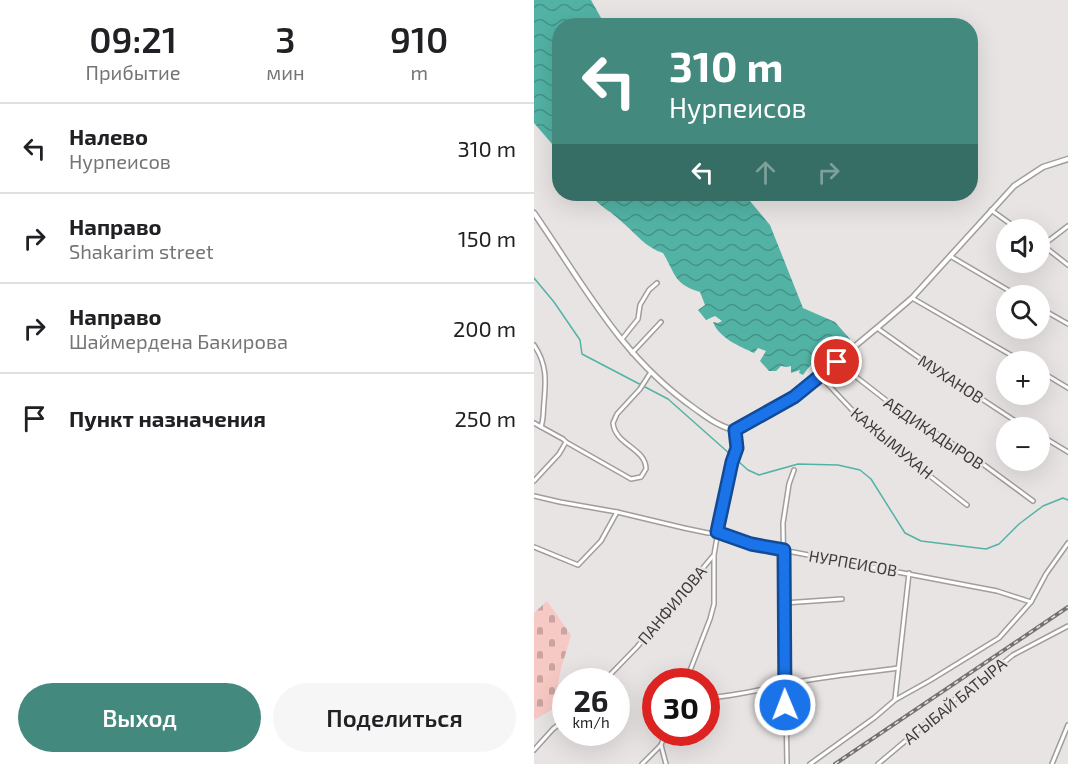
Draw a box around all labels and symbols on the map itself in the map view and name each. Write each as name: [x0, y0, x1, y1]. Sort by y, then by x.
pin: [811, 336, 862, 387]
street label: МУХАНОВ: [915, 350, 988, 407]
street label: АБДИКАДЫРОВ: [881, 392, 988, 473]
street label: КАЖЫМУХАН: [847, 403, 937, 482]
street label: НУРПЕИСОВ: [807, 545, 899, 580]
street label: ПАНФИЛОВА: [633, 562, 710, 648]
street label: АГЫБАЙ БАТЫРА: [899, 653, 1010, 748]
speed limit sign: 30: [642, 668, 720, 746]
position arrow: [753, 673, 817, 737]

